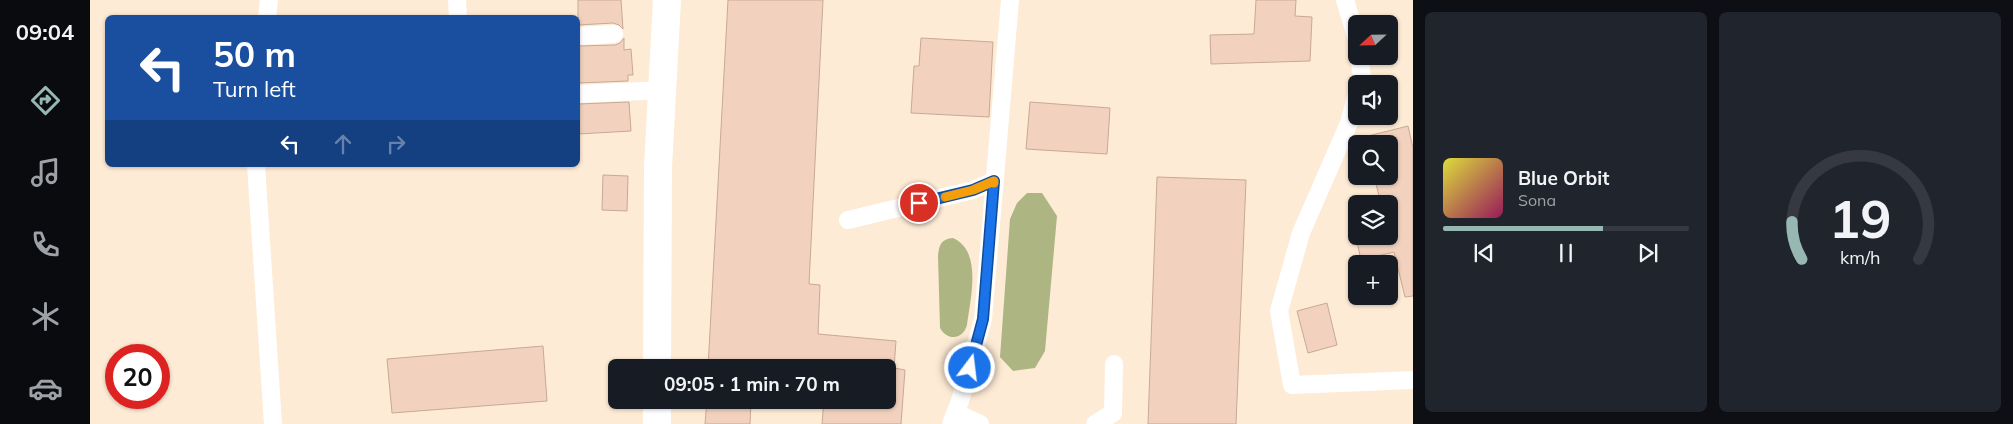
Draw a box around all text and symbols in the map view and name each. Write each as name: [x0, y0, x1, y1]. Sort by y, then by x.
north arrow: [1348, 15, 1398, 65]
map controls: [1348, 15, 1398, 305]
text: 09:04: [16, 18, 74, 46]
text: 50 m: [213, 32, 296, 76]
icon: left: [130, 35, 195, 100]
text: Turn left: [213, 75, 296, 103]
button: sound: [1348, 75, 1398, 125]
icon: directions: [28, 83, 63, 118]
icon: left: [276, 130, 304, 158]
icon: ahead: [329, 130, 357, 158]
icon: right: [382, 130, 410, 158]
button: search: [1348, 135, 1398, 185]
icon: music: [28, 155, 63, 190]
text: Blue Orbit: [1518, 166, 1609, 190]
pin: [898, 182, 940, 224]
text: 19: [1829, 186, 1891, 251]
icon: arrive: [905, 189, 933, 217]
text: Sona: [1518, 190, 1556, 210]
button: layers: [1348, 195, 1398, 245]
icon: phone: [28, 227, 63, 262]
icon: previous: [1470, 239, 1498, 267]
icon: pause: [1552, 239, 1580, 267]
icon: next: [1634, 239, 1662, 267]
text: km/h: [1840, 246, 1880, 268]
button: +: [1348, 255, 1398, 305]
icon: climate: [28, 299, 63, 334]
position arrow: [943, 341, 995, 393]
speed limit sign: 20: [105, 344, 170, 409]
icon: car: [28, 371, 63, 406]
text: 09:05 · 1 min · 70 m: [664, 372, 840, 396]

